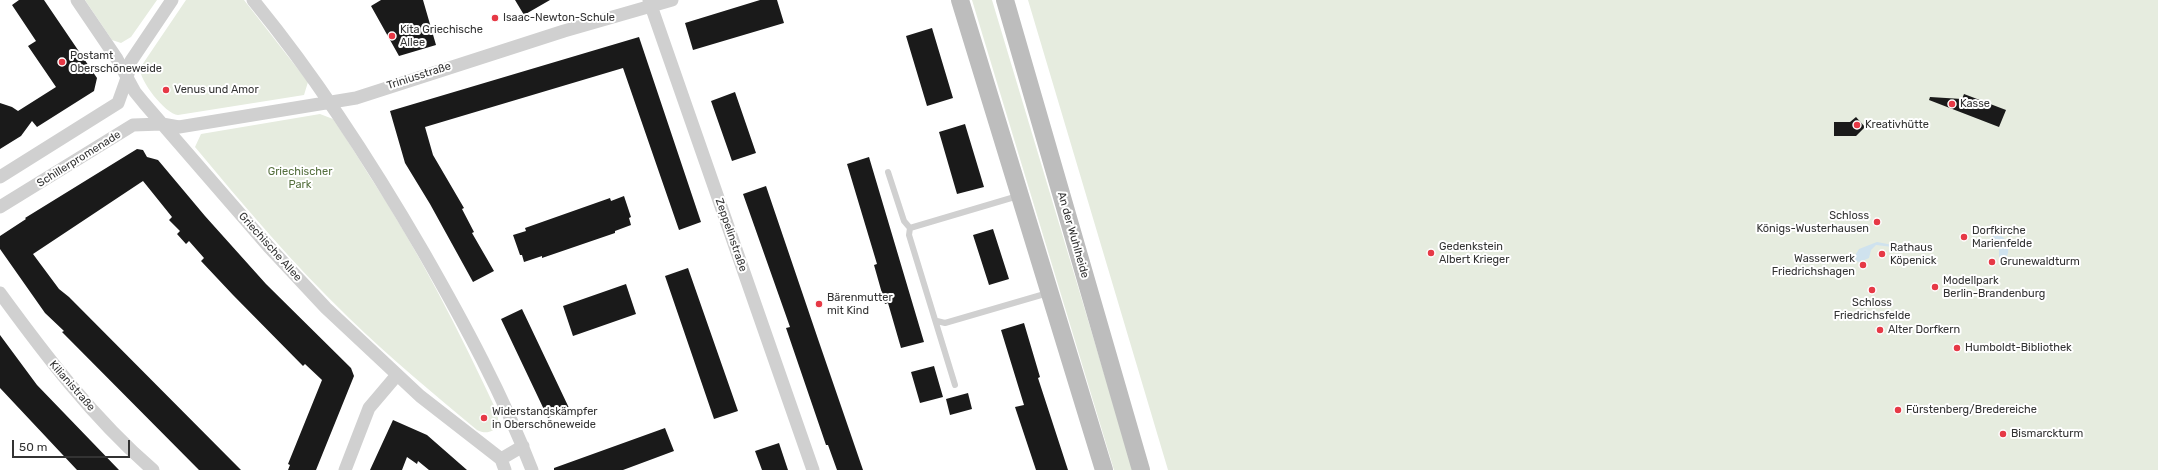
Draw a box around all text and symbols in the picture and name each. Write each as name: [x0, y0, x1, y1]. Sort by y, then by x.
place label: Isaac-Newton-Schule: [503, 11, 615, 25]
marker: Isaac-Newton-Schule: [490, 13, 500, 23]
place label: Kita Griechische Allee: [400, 23, 483, 49]
marker: Kita Griechische Allee: [387, 31, 397, 41]
place label: Postamt Oberschöneweide: [70, 49, 162, 75]
marker: Postamt Oberschöneweide: [57, 57, 67, 67]
street label: Triniusstraße: [385, 59, 453, 93]
place label: Venus und Amor: [174, 83, 259, 97]
marker: Venus und Amor: [161, 85, 171, 95]
place label: Kasse: [1960, 97, 1990, 111]
marker: Kasse: [1947, 99, 1957, 109]
place label: Kreativhütte: [1865, 118, 1929, 132]
marker: Kreativhütte: [1852, 120, 1862, 130]
street label: Schillerpromenade: [35, 128, 123, 190]
park label: Griechischer Park: [268, 165, 332, 191]
street label: An der Wuhlheide: [1054, 190, 1092, 280]
street label: Zeppelinstraße: [712, 197, 750, 273]
place label: Schloss Königs-Wusterhausen: [1756, 209, 1869, 235]
street label: Griechische Allee: [236, 210, 304, 284]
marker: Schloss Königs-Wusterhausen: [1872, 217, 1882, 227]
place label: Dorfkirche Marienfelde: [1972, 224, 2032, 250]
marker: Dorfkirche Marienfelde: [1959, 232, 1969, 242]
place label: Gedenkstein Albert Krieger: [1439, 240, 1509, 266]
place label: Rathaus Köpenick: [1890, 241, 1936, 267]
marker: Gedenkstein Albert Krieger: [1426, 248, 1436, 258]
marker: Rathaus Köpenick: [1877, 249, 1887, 259]
place label: Wasserwerk Friedrichshagen: [1772, 252, 1855, 278]
place label: Grunewaldturm: [2000, 255, 2080, 269]
marker: Grunewaldturm: [1987, 257, 1997, 267]
marker: Wasserwerk Friedrichshagen: [1858, 260, 1868, 270]
place label: Modellpark Berlin-Brandenburg: [1943, 274, 2045, 300]
marker: Modellpark Berlin-Brandenburg: [1930, 282, 1940, 292]
marker: Schloss Friedrichsfelde: [1867, 285, 1877, 295]
place label: Bärenmutter mit Kind: [827, 291, 893, 317]
place label: Schloss Friedrichsfelde: [1834, 296, 1910, 322]
marker: Bärenmutter mit Kind: [814, 299, 824, 309]
place label: Alter Dorfkern: [1888, 323, 1960, 337]
marker: Alter Dorfkern: [1875, 325, 1885, 335]
place label: Humboldt-Bibliothek: [1965, 341, 2072, 355]
marker: Humboldt-Bibliothek: [1952, 343, 1962, 353]
street label: Kilianistraße: [46, 358, 98, 414]
place label: Fürstenberg/Bredereiche: [1906, 403, 2037, 417]
place label: Widerstandskämpfer in Oberschöneweide: [492, 405, 598, 431]
marker: Fürstenberg/Bredereiche: [1893, 405, 1903, 415]
marker: Widerstandskämpfer in Oberschöneweide: [479, 413, 489, 423]
place label: Bismarckturm: [2011, 427, 2083, 441]
marker: Bismarckturm: [1998, 429, 2008, 439]
scale bar: [14, 432, 132, 458]
text: 50 m: [19, 440, 47, 454]

